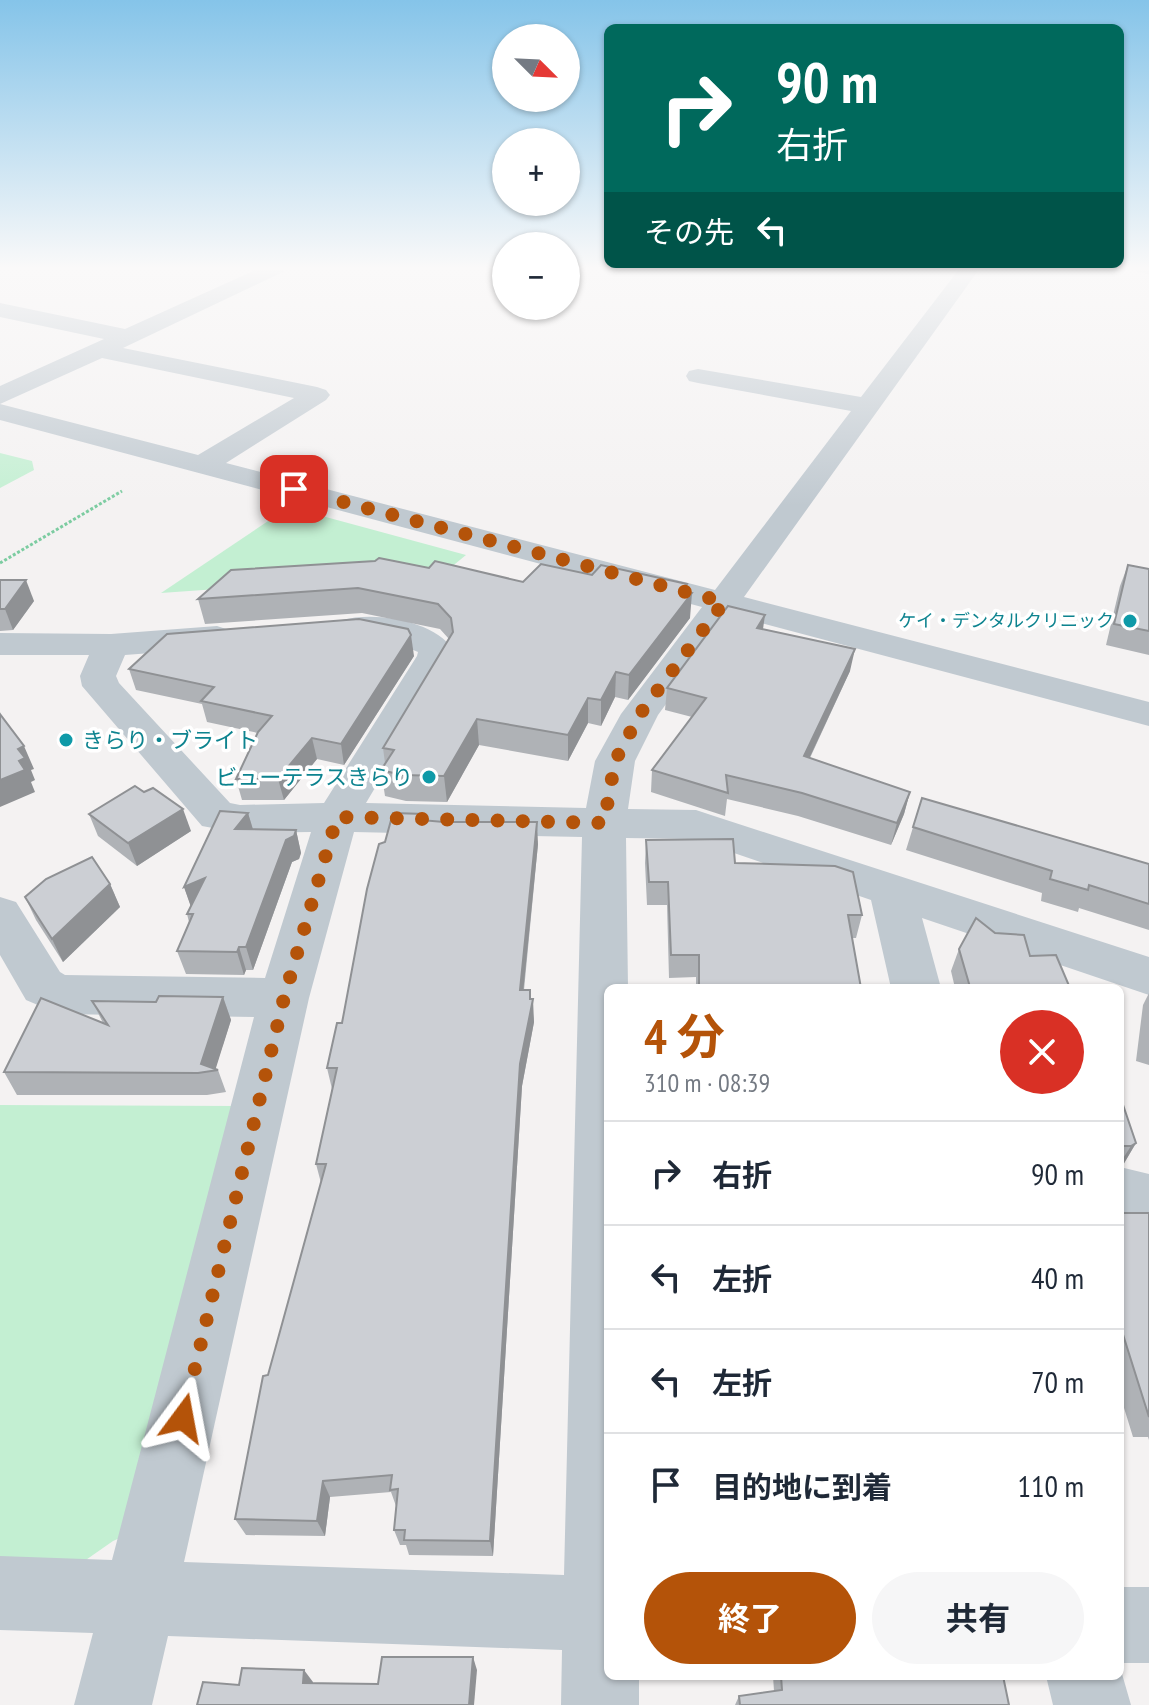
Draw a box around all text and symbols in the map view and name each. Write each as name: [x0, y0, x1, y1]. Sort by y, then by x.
north arrow: [492, 24, 580, 112]
map controls: [492, 24, 580, 320]
text: 90 m: [776, 46, 878, 118]
icon: right: [644, 56, 748, 160]
text: 右折: [776, 121, 848, 168]
button: +: [492, 128, 580, 216]
icon: left: [750, 208, 794, 252]
text: その先: [644, 212, 734, 251]
button: −: [492, 232, 580, 320]
pin: [260, 455, 328, 523]
icon: arrive: [272, 467, 316, 511]
place label: ケイ・デンタルクリニック: [898, 609, 1114, 632]
marker: ケイ・デンタルクリニック: [1121, 612, 1139, 630]
place label: きらり・ブライト: [82, 726, 258, 754]
marker: きらり・ブライト: [57, 731, 75, 749]
place label: ビューテラスきらり: [215, 763, 413, 791]
marker: ビューテラスきらり: [420, 768, 438, 786]
text: 4 分: [644, 1005, 725, 1067]
button: close: [1000, 1010, 1084, 1094]
text: 310 m · 08:39: [644, 1066, 770, 1099]
icon: right: [644, 1151, 688, 1195]
text: 90 m: [1031, 1154, 1084, 1193]
text: 右折: [712, 1155, 772, 1194]
icon: left: [644, 1255, 688, 1299]
text: 40 m: [1031, 1258, 1084, 1297]
text: 左折: [712, 1259, 772, 1298]
icon: left: [644, 1359, 688, 1403]
text: 70 m: [1031, 1362, 1084, 1401]
text: 左折: [712, 1363, 772, 1402]
position arrow: [141, 1376, 225, 1460]
icon: arrive: [644, 1463, 688, 1507]
text: 110 m: [1018, 1466, 1084, 1505]
text: 目的地に到着: [712, 1467, 892, 1506]
button: 終了: [644, 1572, 856, 1664]
button: 共有: [872, 1572, 1084, 1664]

